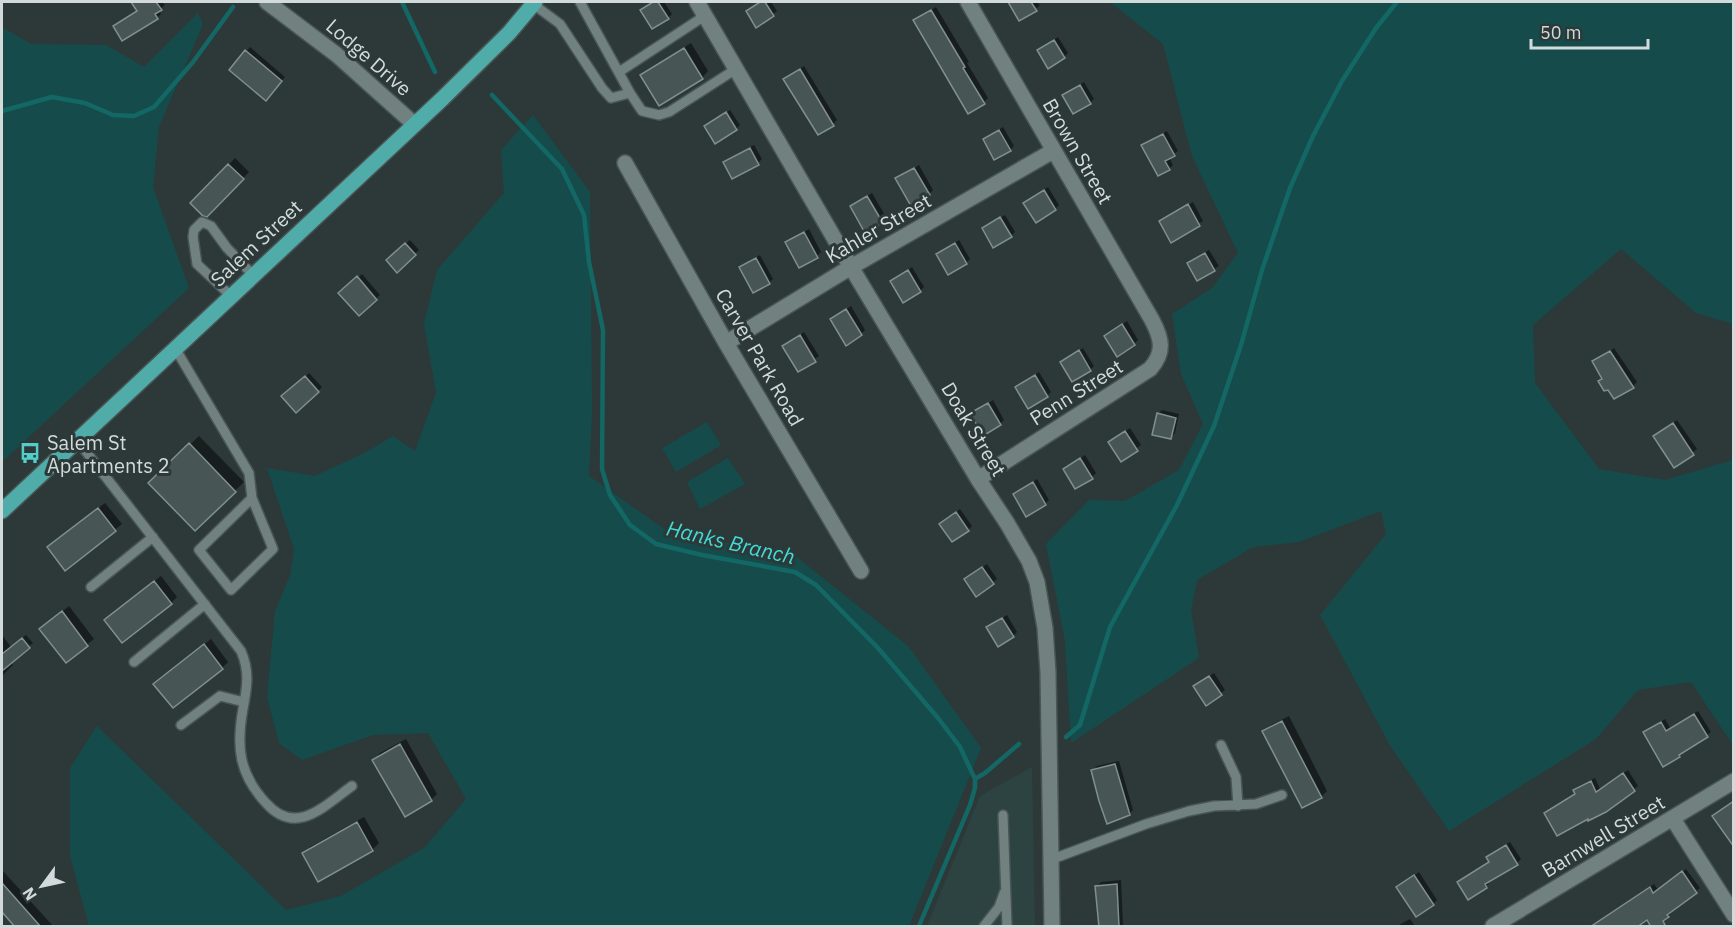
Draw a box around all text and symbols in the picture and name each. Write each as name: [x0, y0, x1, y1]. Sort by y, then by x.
street label: Lodge Drive: [320, 12, 418, 102]
scale bar: [1531, 12, 1648, 50]
text: 50 m: [1540, 21, 1582, 44]
street label: Brown Street: [1037, 93, 1119, 209]
street label: Kahler Street: [820, 187, 936, 269]
street label: Salem Street: [204, 194, 308, 292]
street label: Carver Park Road: [710, 283, 810, 431]
street label: Penn Street: [1024, 353, 1128, 431]
street label: Doak Street: [935, 377, 1013, 481]
place label: Salem St Apartments 2: [47, 429, 170, 479]
bus stop icon: Salem St Apartments 2: [18, 441, 42, 465]
water label: Hanks Branch: [664, 514, 798, 570]
street label: Barnwell Street: [1536, 789, 1670, 883]
north arrow: [12, 856, 72, 916]
text: N: [18, 884, 41, 904]

